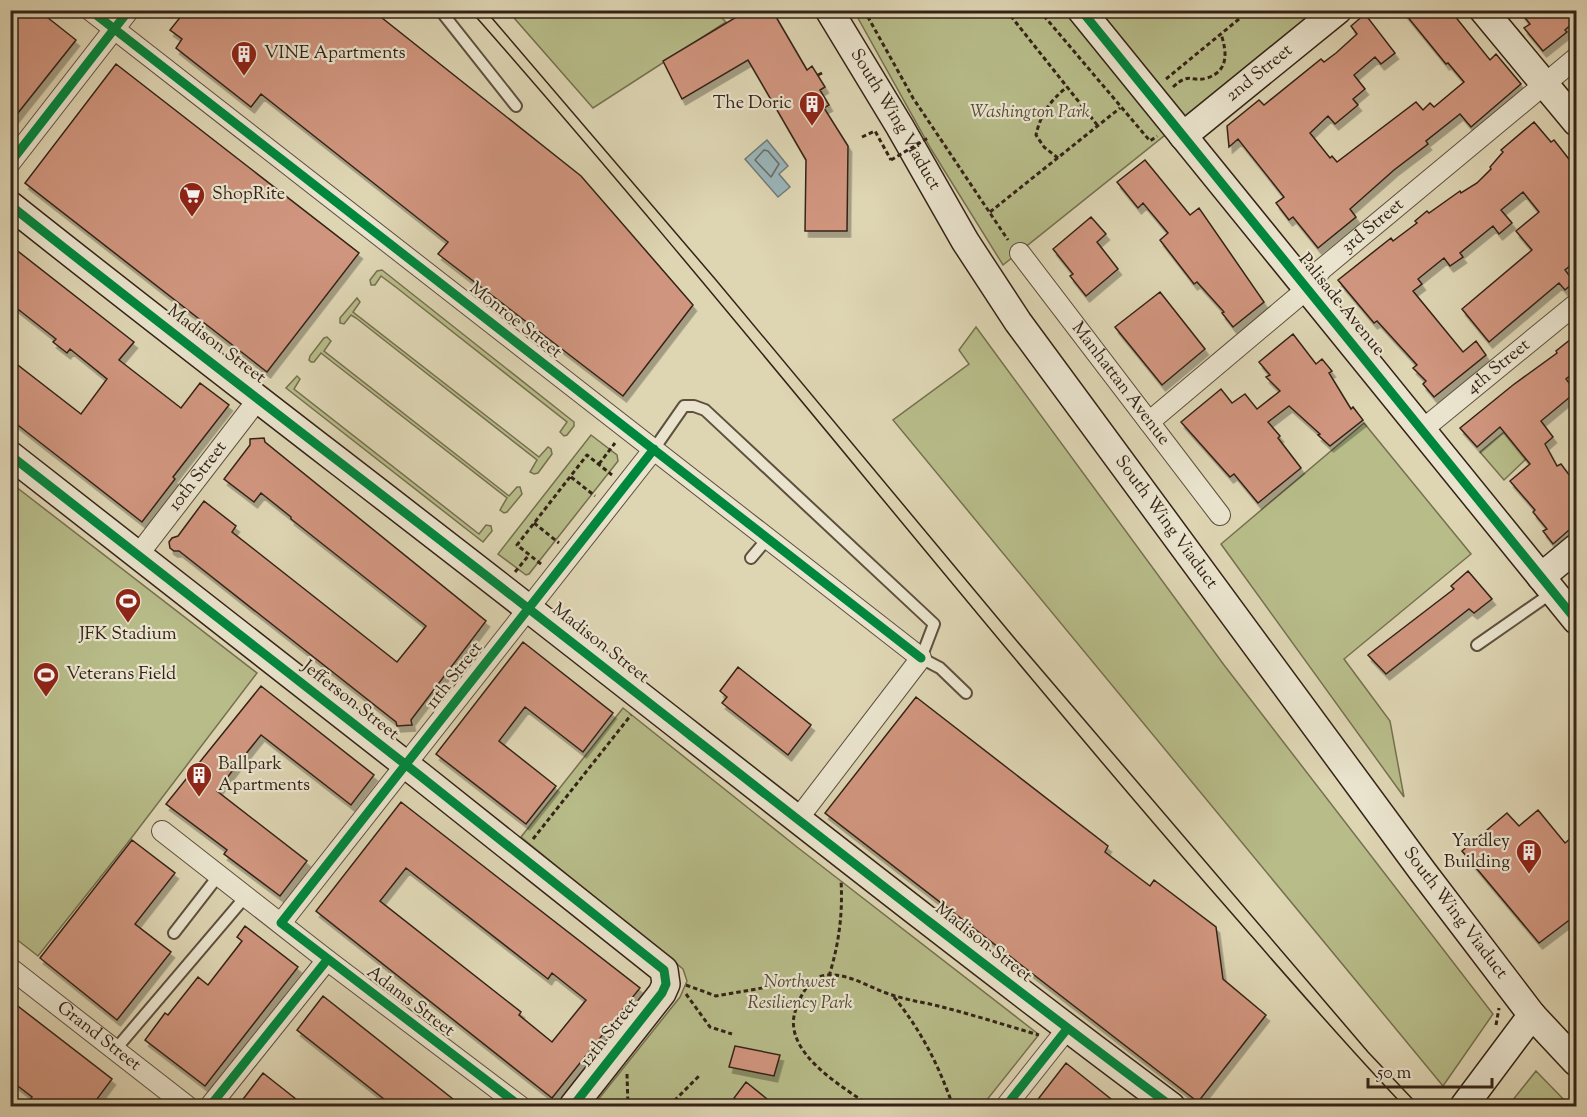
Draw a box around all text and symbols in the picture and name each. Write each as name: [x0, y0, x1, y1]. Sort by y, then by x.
street label: 2nd Street: [1221, 38, 1299, 109]
building icon: VINE Apartments: [229, 39, 259, 77]
place label: VINE Apartments: [264, 41, 406, 67]
street label: South Wing Viaduct: [843, 44, 947, 195]
building icon: The Doric: [797, 89, 827, 127]
place label: The Doric: [713, 91, 792, 117]
park label: Washington Park: [970, 100, 1090, 126]
supermarket icon: ShopRite: [177, 180, 207, 218]
place label: ShopRite: [212, 182, 285, 208]
street label: 3rd Street: [1336, 193, 1410, 260]
street label: Palisade Avenue: [1291, 248, 1391, 362]
street label: Monroe Street: [463, 276, 567, 366]
street label: Madison Street: [161, 299, 271, 391]
street label: Manhattan Avenue: [1064, 317, 1176, 451]
street label: 4th Street: [1461, 333, 1536, 401]
street label: 10th Street: [163, 436, 234, 517]
street label: South Wing Viaduct: [1108, 450, 1224, 595]
sports icon: JFK Stadium: [113, 586, 143, 624]
street label: Madison Street: [546, 598, 654, 690]
place label: JFK Stadium: [78, 622, 177, 648]
street label: 11th Street: [420, 637, 490, 715]
street label: Jefferson Street: [295, 654, 404, 747]
sports icon: Veterans Field: [31, 660, 61, 698]
place label: Veterans Field: [66, 662, 176, 688]
place label: Ballpark Apartments: [218, 752, 310, 799]
building icon: Ballpark Apartments: [184, 760, 214, 798]
place label: Yardley Building: [1444, 829, 1510, 876]
building icon: Yardley Building: [1514, 837, 1544, 875]
street label: South Wing Viaduct: [1396, 842, 1513, 985]
street label: Madison Street: [929, 897, 1037, 989]
street label: Adams Street: [360, 960, 460, 1044]
park label: Northwest Resiliency Park: [747, 970, 853, 1017]
street label: 12th Street: [575, 993, 645, 1073]
street label: Grand Street: [51, 996, 146, 1078]
scale bar: [1368, 1051, 1492, 1089]
text: 50 m: [1376, 1061, 1412, 1087]

